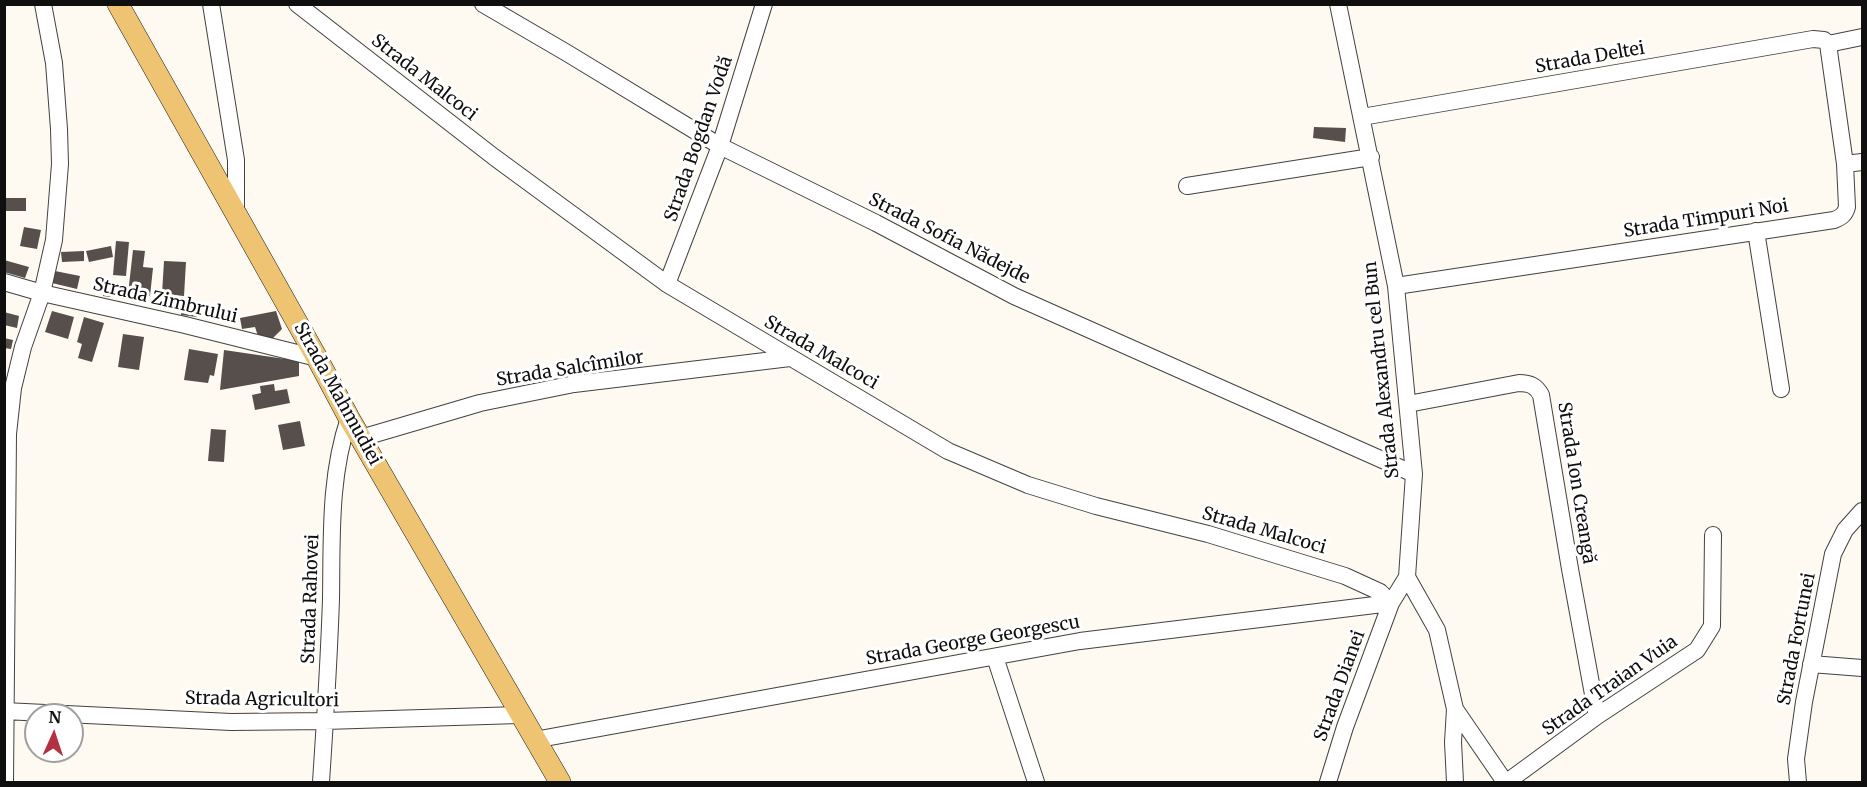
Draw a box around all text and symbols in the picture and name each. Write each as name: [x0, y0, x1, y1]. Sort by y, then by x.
street label: Strada Malcoci: [367, 30, 481, 126]
street label: Strada Deltei: [1534, 38, 1646, 78]
street label: Strada Bogdan Vodă: [661, 54, 737, 224]
street label: Strada Sofia Nădejde: [865, 189, 1033, 289]
street label: Strada Timpuri Noi: [1622, 195, 1790, 243]
street label: Strada Alexandru cel Bun: [1360, 260, 1404, 480]
street label: Strada Zimbrului: [91, 274, 239, 328]
street label: Strada Malcoci: [760, 312, 882, 394]
street label: Strada Mahmudiei: [289, 319, 385, 469]
street label: Strada Salcîmilor: [495, 347, 645, 391]
street label: Strada Ion Creangă: [1553, 400, 1599, 566]
street label: Strada Malcoci: [1199, 503, 1329, 559]
street label: Strada Rahovei: [298, 534, 324, 664]
street label: Strada Fortunei: [1774, 571, 1820, 707]
street label: Strada George Georgescu: [864, 612, 1082, 670]
street label: Strada Dianei: [1310, 628, 1370, 744]
street label: Strada Traian Vuia: [1538, 631, 1682, 741]
street label: Strada Agricultori: [185, 688, 339, 712]
north arrow: [24, 703, 84, 763]
text: N: [48, 707, 62, 727]

